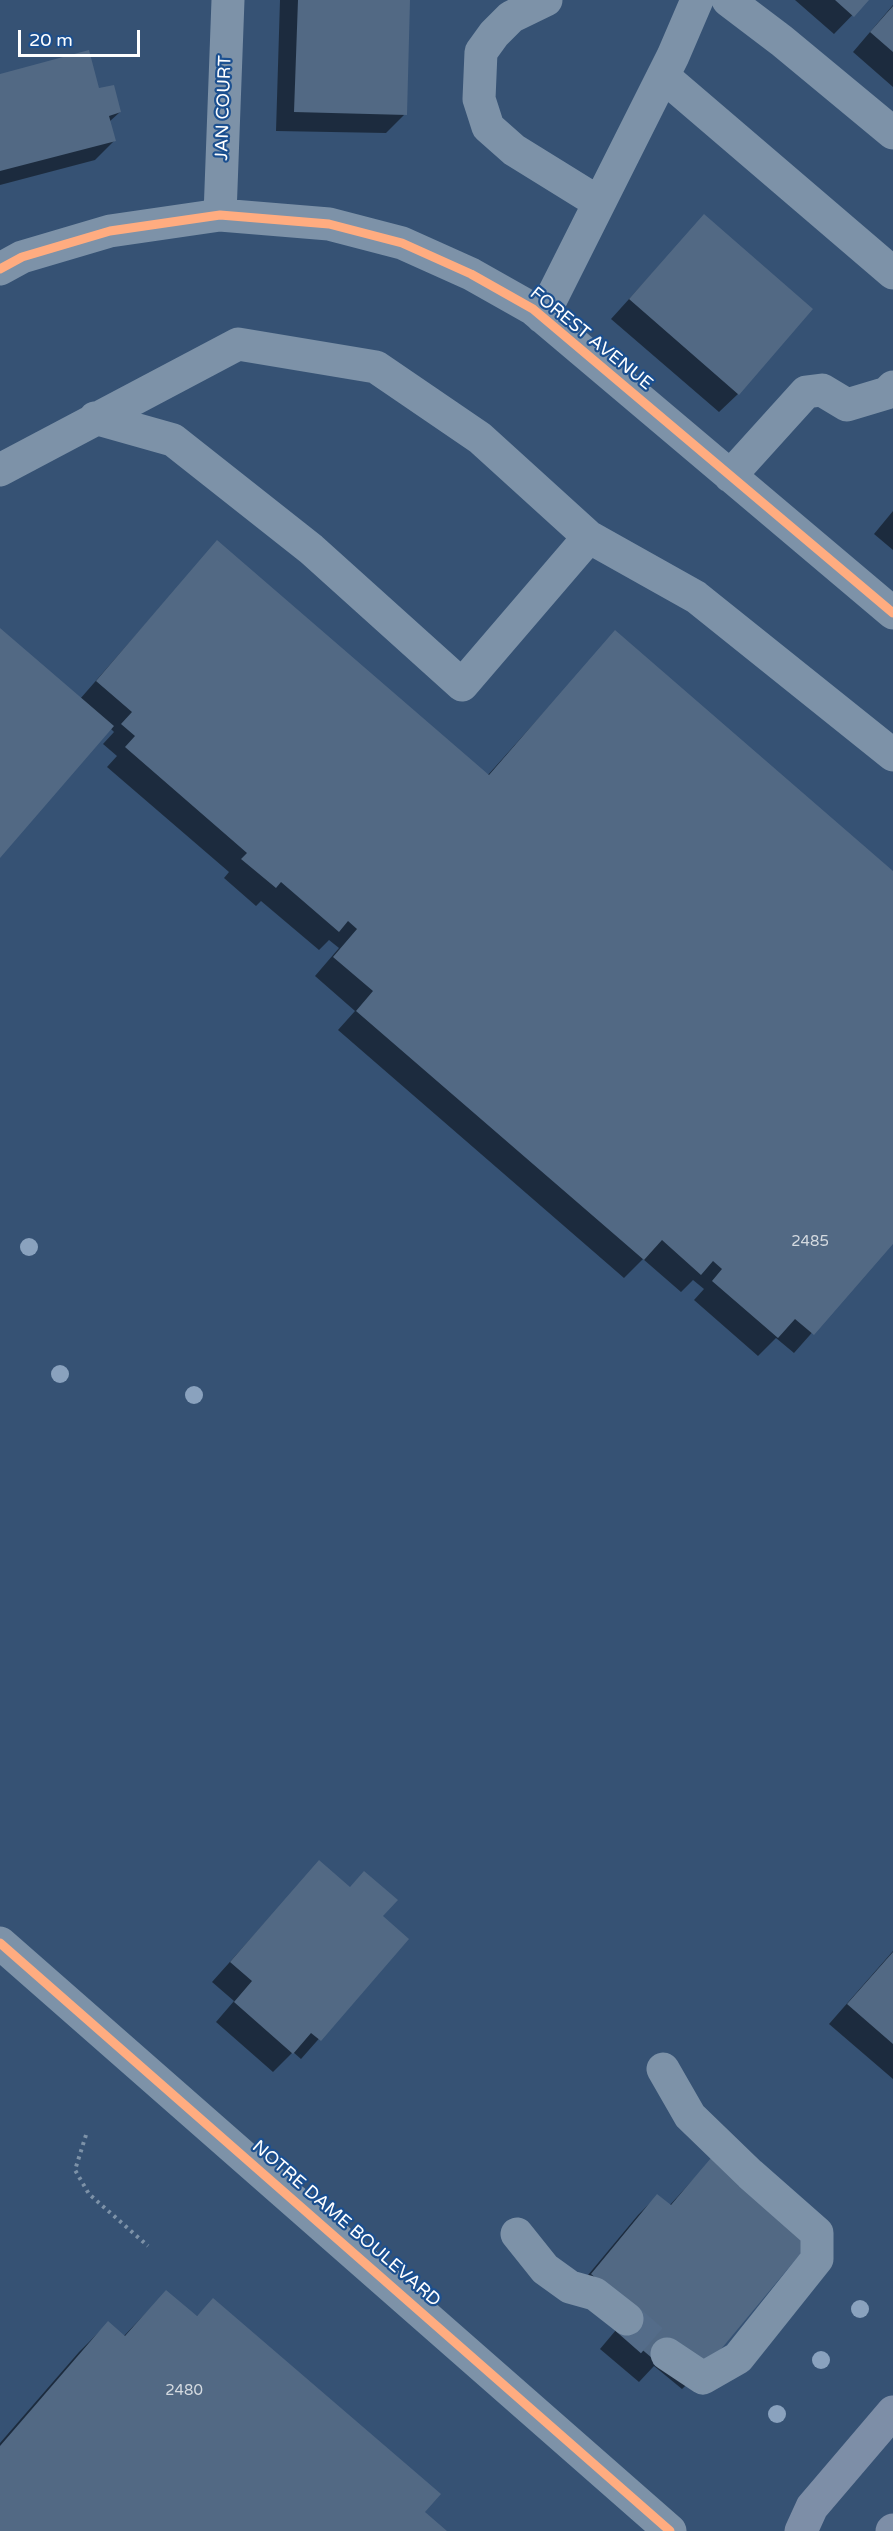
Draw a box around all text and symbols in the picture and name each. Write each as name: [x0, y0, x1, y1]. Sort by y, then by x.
scale bar: [21, 18, 142, 56]
text: 20 m: [29, 29, 73, 51]
street label: JAN COURT: [211, 55, 237, 161]
street label: FOREST AVENUE: [525, 283, 657, 395]
house number: 2485: [791, 1233, 829, 1251]
street label: NOTRE DAME BOULEVARD: [247, 2136, 445, 2312]
house number: 2480: [165, 2382, 203, 2400]

